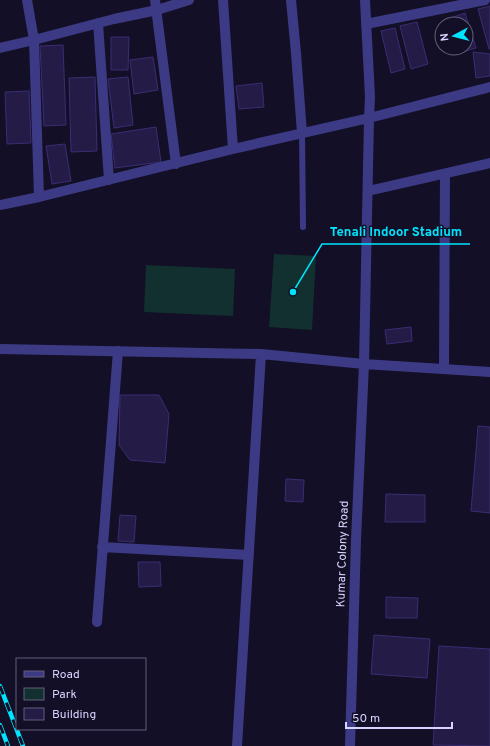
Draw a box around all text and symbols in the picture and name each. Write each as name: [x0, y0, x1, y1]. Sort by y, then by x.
north arrow: [434, 16, 474, 56]
text: N: [438, 32, 452, 42]
callout: Tenali Indoor Stadium: [322, 219, 470, 244]
text: Tenali Indoor Stadium: [330, 225, 462, 241]
street label: Kumar Colony Road: [333, 500, 353, 608]
legend: [16, 658, 146, 730]
text: Road: [52, 667, 80, 683]
text: Park: [52, 687, 77, 703]
scale bar: [346, 704, 452, 730]
text: Building: [52, 707, 96, 723]
text: 50 m: [352, 711, 380, 727]

